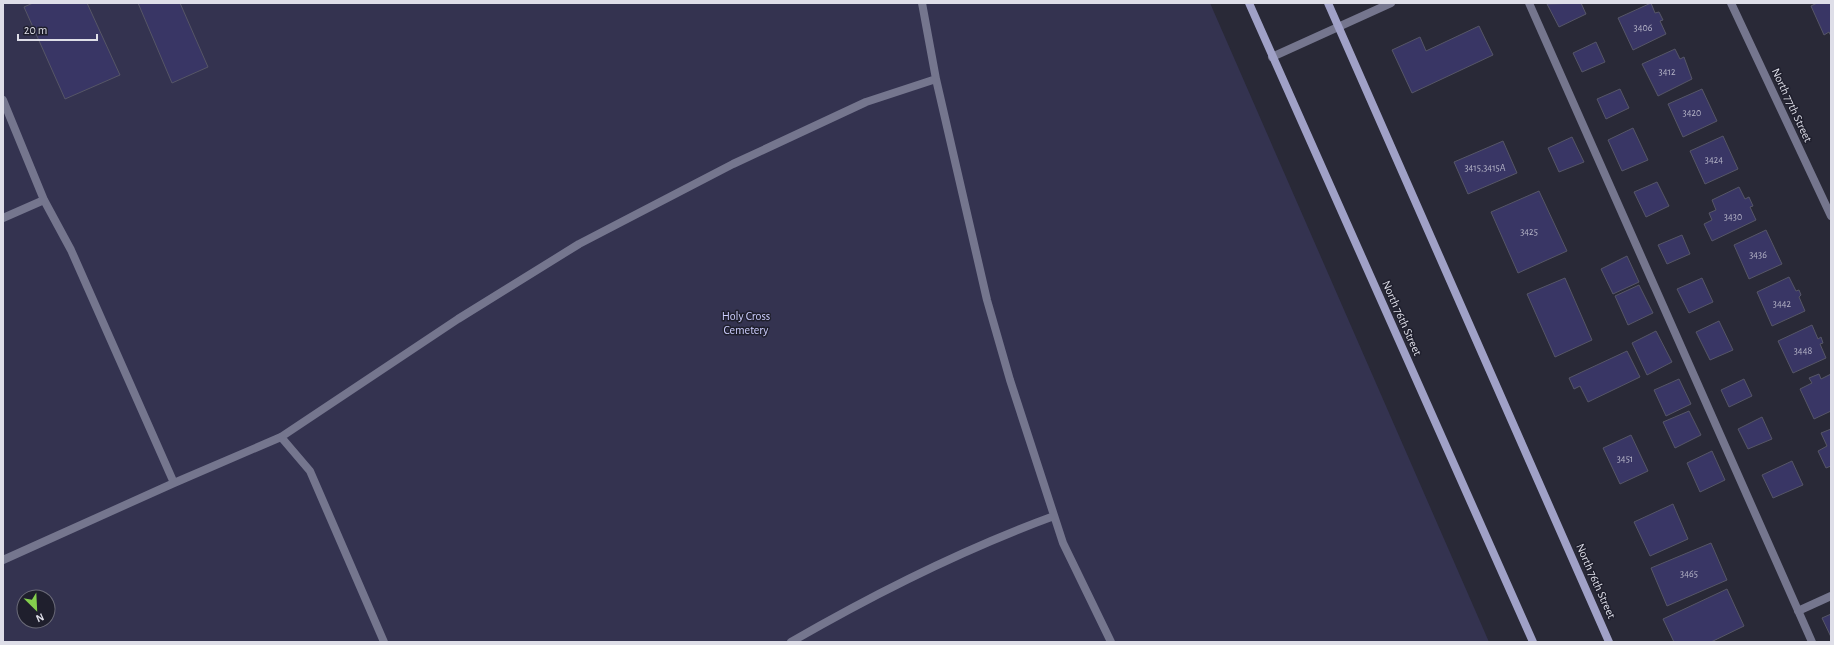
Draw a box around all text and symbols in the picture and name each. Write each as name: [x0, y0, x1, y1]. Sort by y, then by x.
scale bar: [18, 16, 97, 42]
house number: 3406: [1634, 23, 1653, 33]
text: 20 m: [24, 24, 47, 36]
street label: North 77th Street: [1770, 66, 1814, 144]
house number: 3412: [1659, 67, 1676, 77]
house number: 3420: [1683, 108, 1701, 118]
house number: 3424: [1705, 155, 1723, 165]
house number: 3415,3415A: [1464, 163, 1506, 173]
house number: 3430: [1724, 212, 1742, 222]
house number: 3425: [1520, 227, 1538, 237]
house number: 3436: [1749, 250, 1767, 260]
street label: North 76th Street: [1380, 279, 1424, 357]
house number: 3442: [1773, 299, 1792, 309]
park label: Holy Cross Cemetery: [722, 310, 770, 337]
house number: 3448: [1794, 346, 1812, 356]
house number: 3451: [1617, 454, 1633, 464]
street label: North 76th Street: [1574, 542, 1618, 620]
house number: 3465: [1680, 569, 1698, 579]
north arrow: [16, 589, 56, 629]
text: N: [34, 611, 46, 624]

